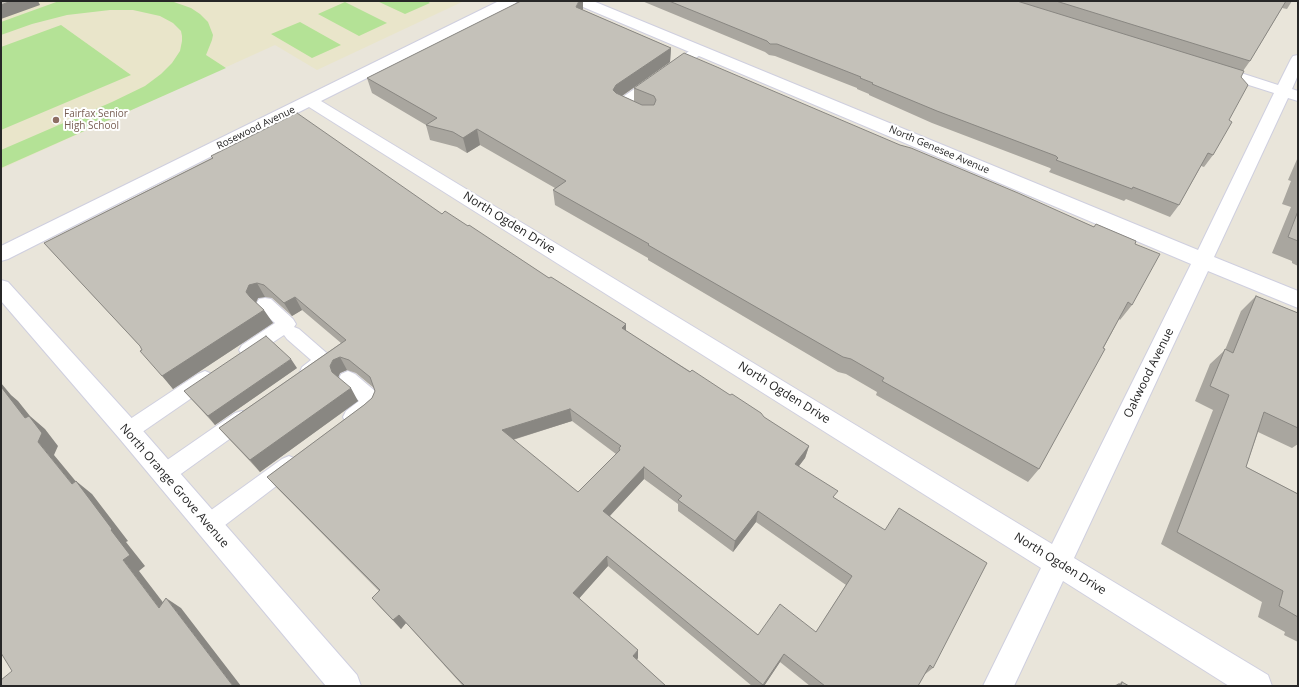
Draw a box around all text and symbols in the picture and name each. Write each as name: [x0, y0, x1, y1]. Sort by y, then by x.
street label: Rosewood Avenue: [215, 104, 297, 152]
place label: Fairfax Senior High School: [64, 108, 128, 132]
marker: Fairfax Senior High School: [51, 115, 61, 125]
street label: North Genesee Avenue: [887, 123, 991, 177]
street label: North Ogden Drive: [460, 189, 558, 257]
street label: Oakwood Avenue: [1121, 326, 1177, 420]
street label: North Ogden Drive: [735, 359, 833, 427]
street label: North Orange Grove Avenue: [116, 421, 232, 551]
street label: North Ogden Drive: [1011, 530, 1109, 598]

